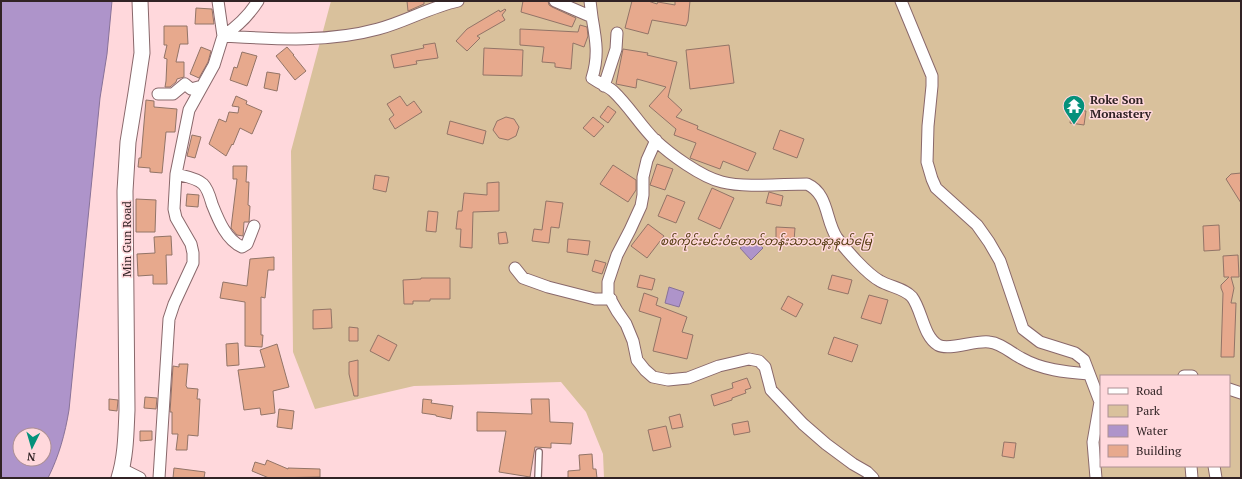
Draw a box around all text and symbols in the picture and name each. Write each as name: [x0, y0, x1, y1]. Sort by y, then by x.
place label: Roke Son Monastery: [1090, 92, 1152, 121]
temple icon: Roke Son Monastery: [1061, 93, 1087, 126]
street label: Min Gun Road: [119, 201, 134, 277]
park label: စစ်ကိုင်းမင်းဝံတောင်တန်းသာသနာ့နယ်မြေ: [660, 232, 874, 251]
legend: [1100, 375, 1230, 467]
text: Road: [1136, 383, 1163, 398]
text: Park: [1136, 403, 1161, 418]
text: Water: [1136, 423, 1168, 438]
north arrow: [12, 427, 52, 467]
text: Building: [1136, 443, 1182, 458]
text: N: [26, 450, 36, 464]

